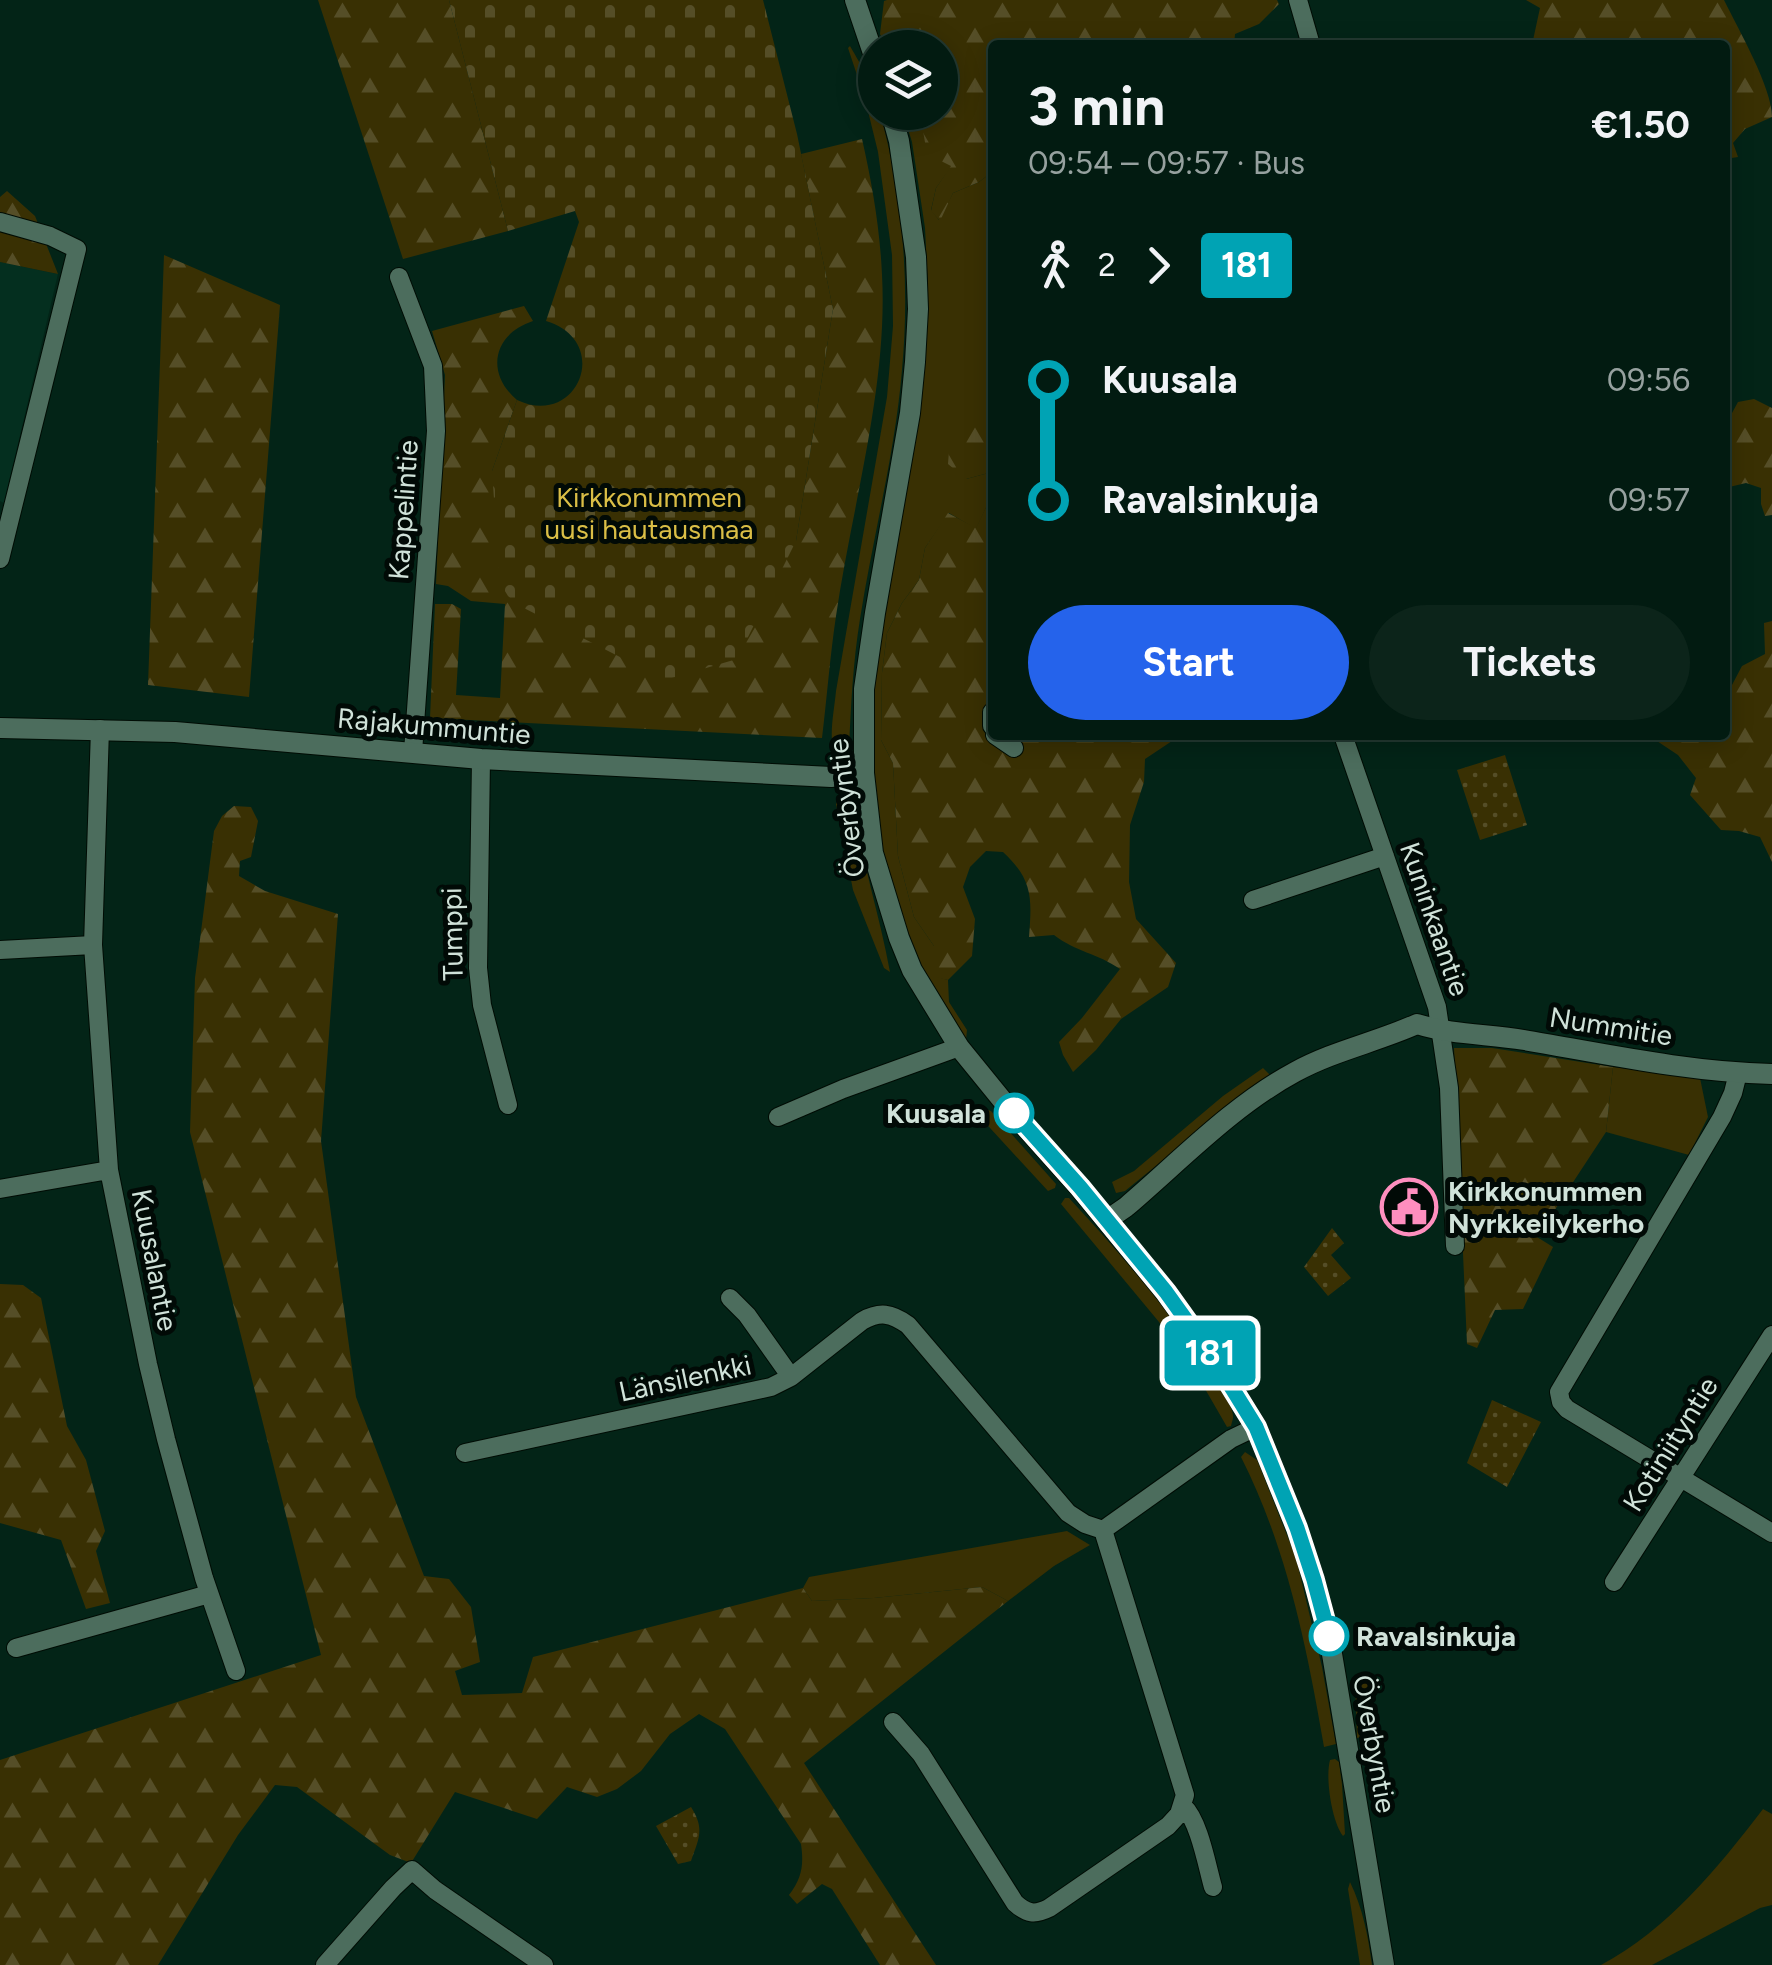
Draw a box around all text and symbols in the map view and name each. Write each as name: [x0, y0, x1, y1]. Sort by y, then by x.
map controls: [858, 30, 958, 130]
button: layers: [858, 30, 958, 130]
text: 3 min: [1028, 73, 1165, 139]
text: €1.50: [1591, 102, 1690, 148]
text: 09:54 – 09:57 · Bus: [1028, 144, 1305, 182]
icon: walk: [1028, 238, 1083, 293]
icon: forward: [1131, 238, 1186, 293]
text: 181: [1221, 244, 1272, 286]
text: 2: [1098, 246, 1116, 284]
text: Kuusala: [1102, 357, 1238, 403]
text: 09:56: [1607, 361, 1690, 399]
street label: Kappelintie: [381, 439, 425, 581]
text: Ravalsinkuja: [1102, 477, 1319, 523]
park label: Kirkkonummen uusi hautausmaa: [544, 480, 754, 546]
text: 09:57: [1608, 481, 1690, 519]
button: Start: [1028, 605, 1349, 720]
button: Tickets: [1369, 605, 1690, 720]
street label: Rajakummuntie: [336, 701, 532, 751]
street label: Överbyntie: [821, 737, 871, 879]
street label: Kuninkaantie: [1393, 838, 1477, 1000]
street label: Tumppi: [434, 887, 470, 981]
street label: Nummitie: [1547, 1000, 1675, 1052]
marker: Kuusala: [995, 1094, 1033, 1132]
place label: Kuusala: [886, 1096, 986, 1130]
place label: Kirkkonummen Nyrkkeilykerho: [1448, 1174, 1644, 1240]
public building icon: Kirkkonummen Nyrkkeilykerho: [1379, 1177, 1439, 1237]
street label: Kuusalantie: [125, 1186, 185, 1334]
line badge: 181: [1152, 1320, 1268, 1386]
text: 181: [1185, 1332, 1235, 1374]
street label: Länsilenkki: [616, 1347, 754, 1409]
street label: Kotiniityntie: [1615, 1370, 1725, 1518]
marker: Ravalsinkuja: [1310, 1617, 1348, 1655]
place label: Ravalsinkuja: [1356, 1619, 1516, 1653]
street label: Överbyntie: [1346, 1672, 1404, 1816]

